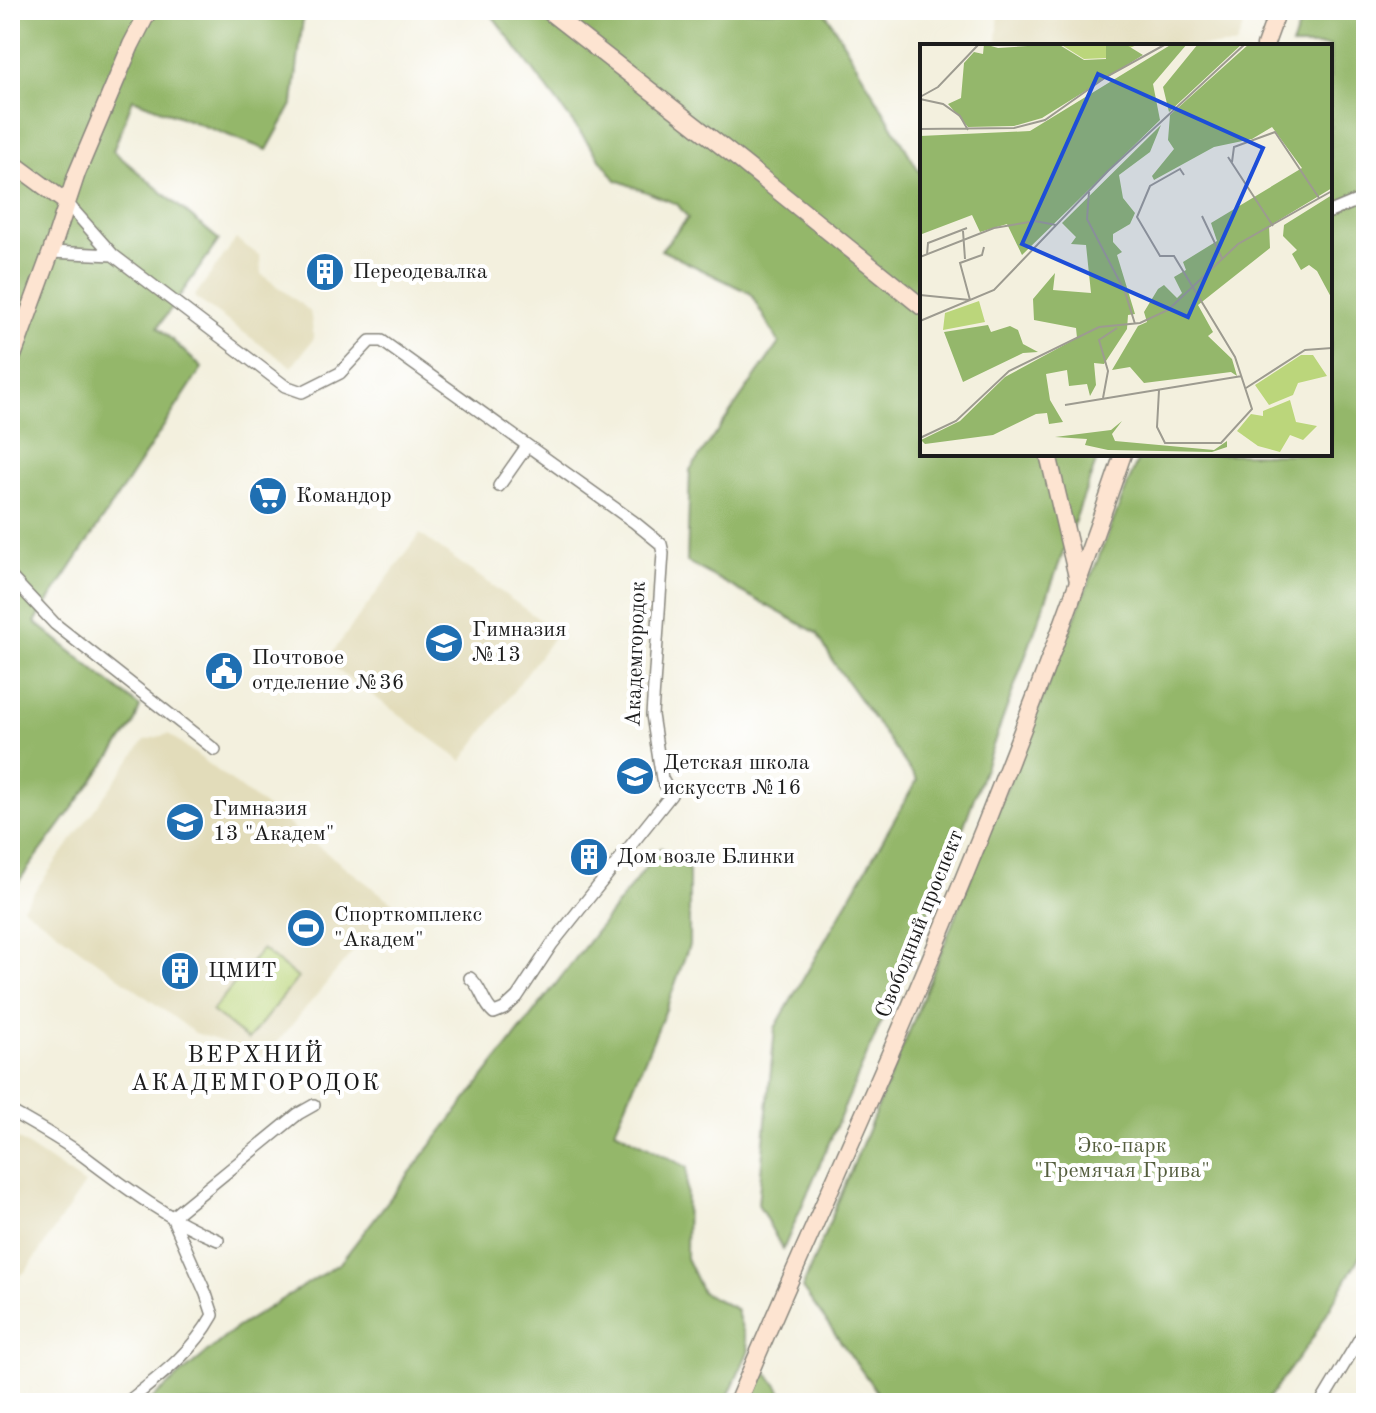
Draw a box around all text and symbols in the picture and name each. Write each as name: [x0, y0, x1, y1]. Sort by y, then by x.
inset map: [920, 44, 1332, 456]
building icon: Переодевалка: [304, 251, 346, 293]
place label: Переодевалка: [353, 261, 488, 283]
supermarket icon: Командор: [247, 475, 289, 517]
place label: Командор: [296, 485, 392, 507]
street label: Академгородок: [622, 581, 650, 727]
place label: Гимназия №13: [472, 619, 567, 666]
school or university icon: Гимназия №13: [423, 622, 465, 664]
place label: Почтовое отделение №36: [252, 647, 405, 694]
public building icon: Почтовое отделение №36: [203, 650, 245, 692]
place label: Детская школа искусств №16: [663, 752, 810, 799]
school or university icon: Детская школа искусств №16: [614, 755, 656, 797]
place label: Гимназия 13 "Академ": [213, 798, 334, 845]
school or university icon: Гимназия 13 "Академ": [164, 801, 206, 843]
street label: Свободный проспект: [872, 827, 968, 1021]
building icon: Дом возле Блинки: [568, 836, 610, 878]
place label: Дом возле Блинки: [617, 846, 795, 868]
place label: Спорткомплекс "Академ": [334, 904, 482, 951]
sports icon: Спорткомплекс "Академ": [285, 907, 327, 949]
building icon: ЦМИТ: [159, 950, 201, 992]
place label: ЦМИТ: [208, 960, 277, 982]
district label: ВЕРХНИЙ АКАДЕМГОРОДОК: [131, 1039, 381, 1096]
park label: Эко-парк "Гремячая Грива": [1034, 1135, 1210, 1182]

